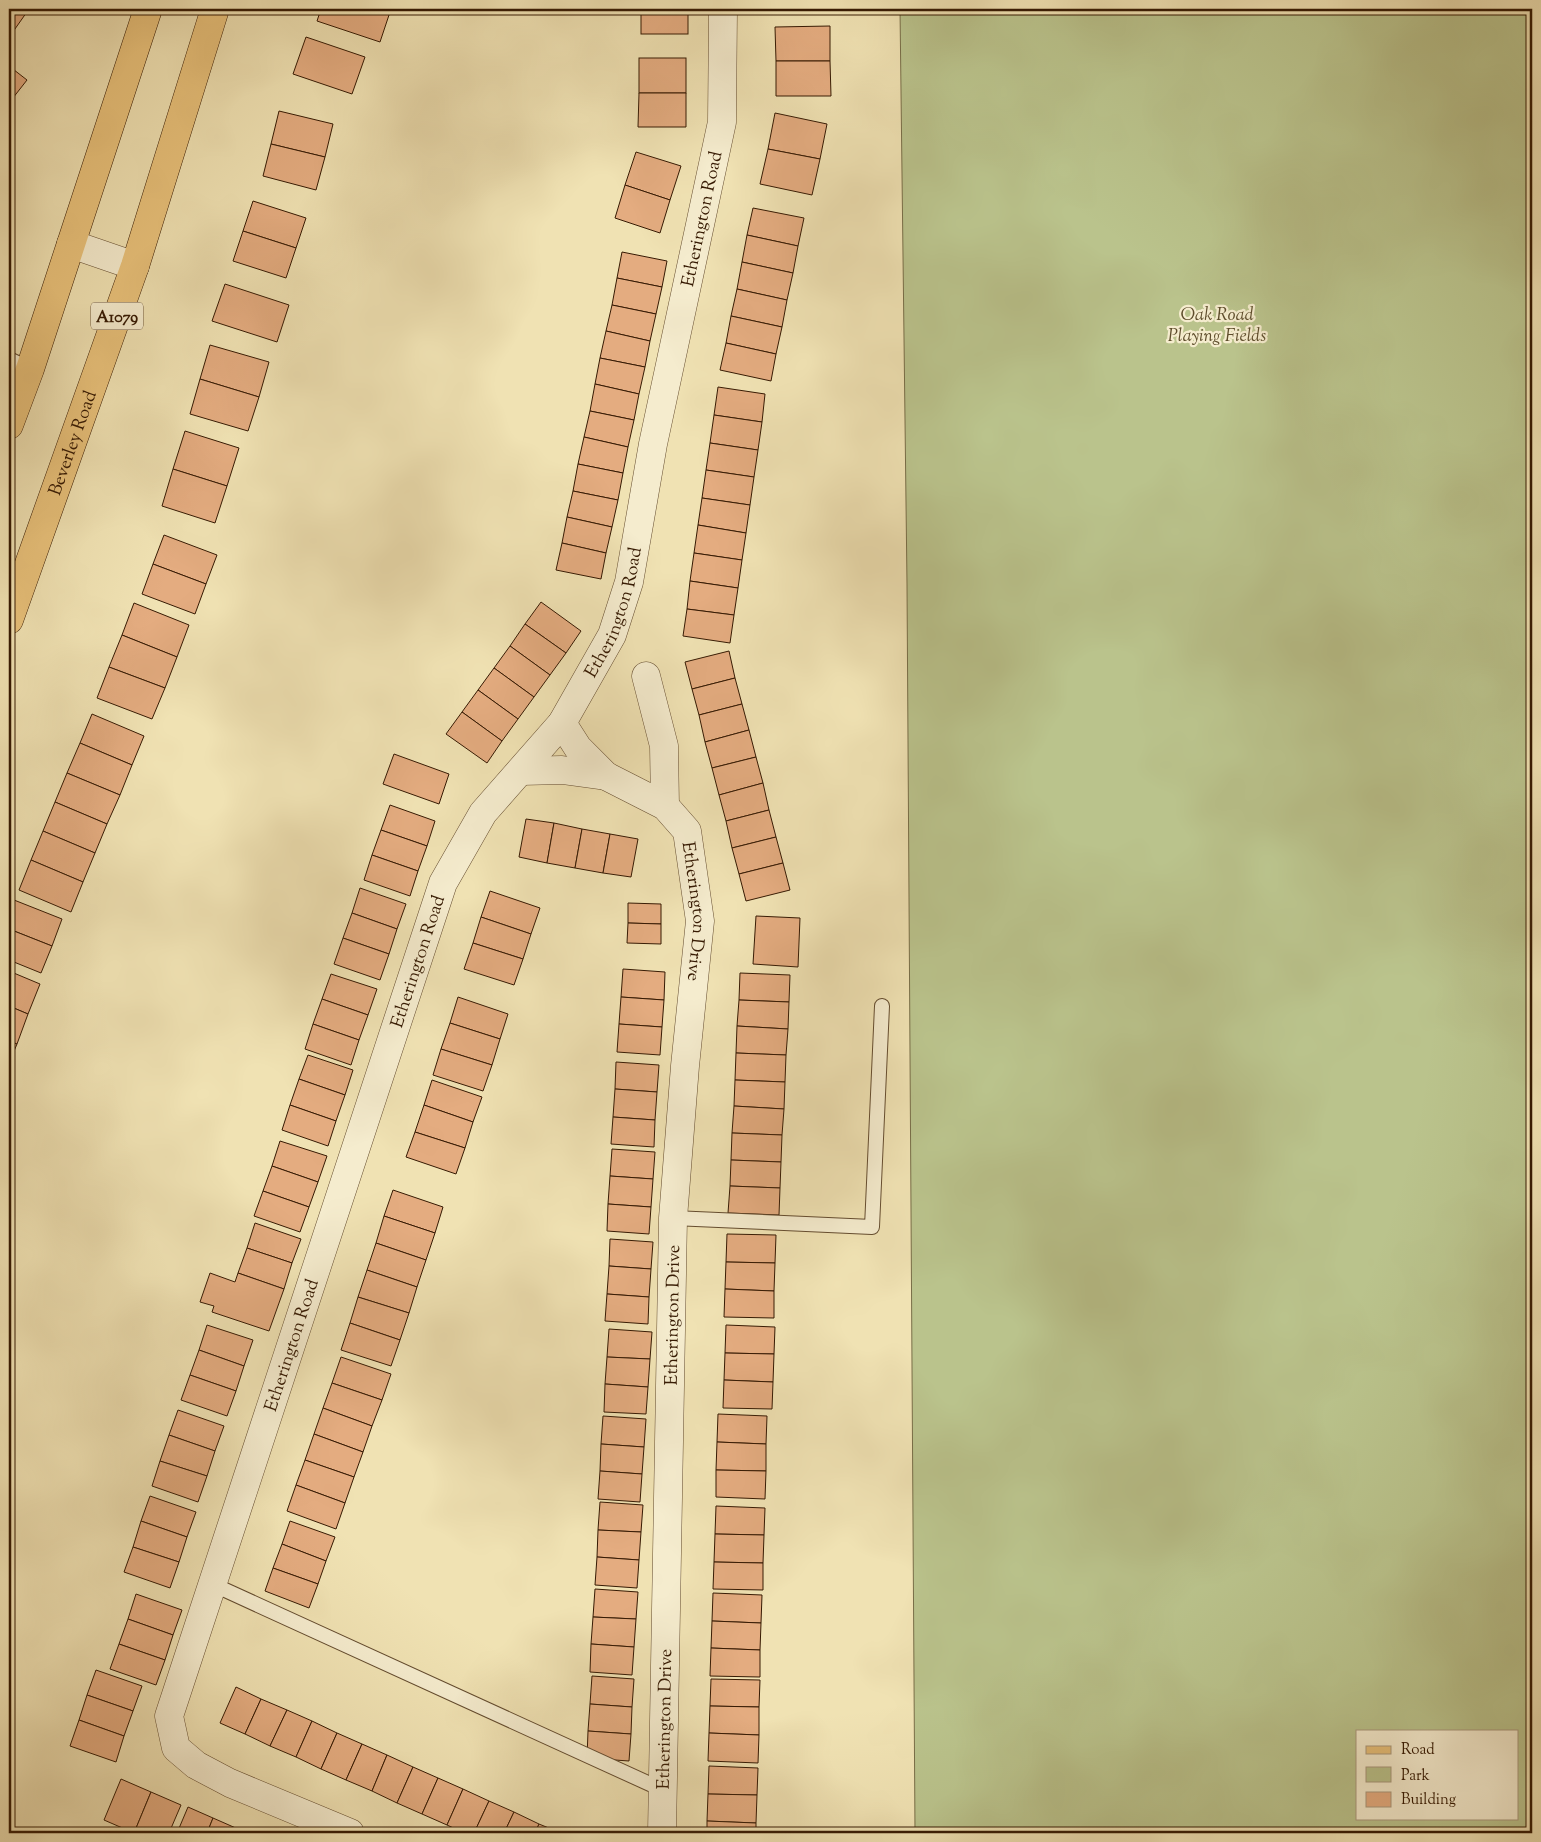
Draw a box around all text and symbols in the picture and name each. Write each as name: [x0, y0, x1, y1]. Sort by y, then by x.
street label: Etherington Road: [676, 149, 730, 289]
road number: A1079: [91, 302, 143, 330]
park label: Oak Road Playing Fields: [1168, 303, 1266, 350]
street label: Beverley Road: [43, 388, 105, 500]
street label: Etherington Road: [579, 545, 650, 683]
street label: Etherington Drive: [674, 840, 711, 982]
street label: Etherington Road: [385, 892, 453, 1031]
street label: Etherington Drive: [660, 1244, 688, 1386]
street label: Etherington Road: [259, 1276, 327, 1415]
street label: Etherington Drive: [652, 1648, 680, 1790]
legend: [1356, 1730, 1518, 1820]
text: Road: [1401, 1740, 1435, 1761]
text: Park: [1401, 1766, 1430, 1787]
text: Building: [1401, 1790, 1456, 1811]

